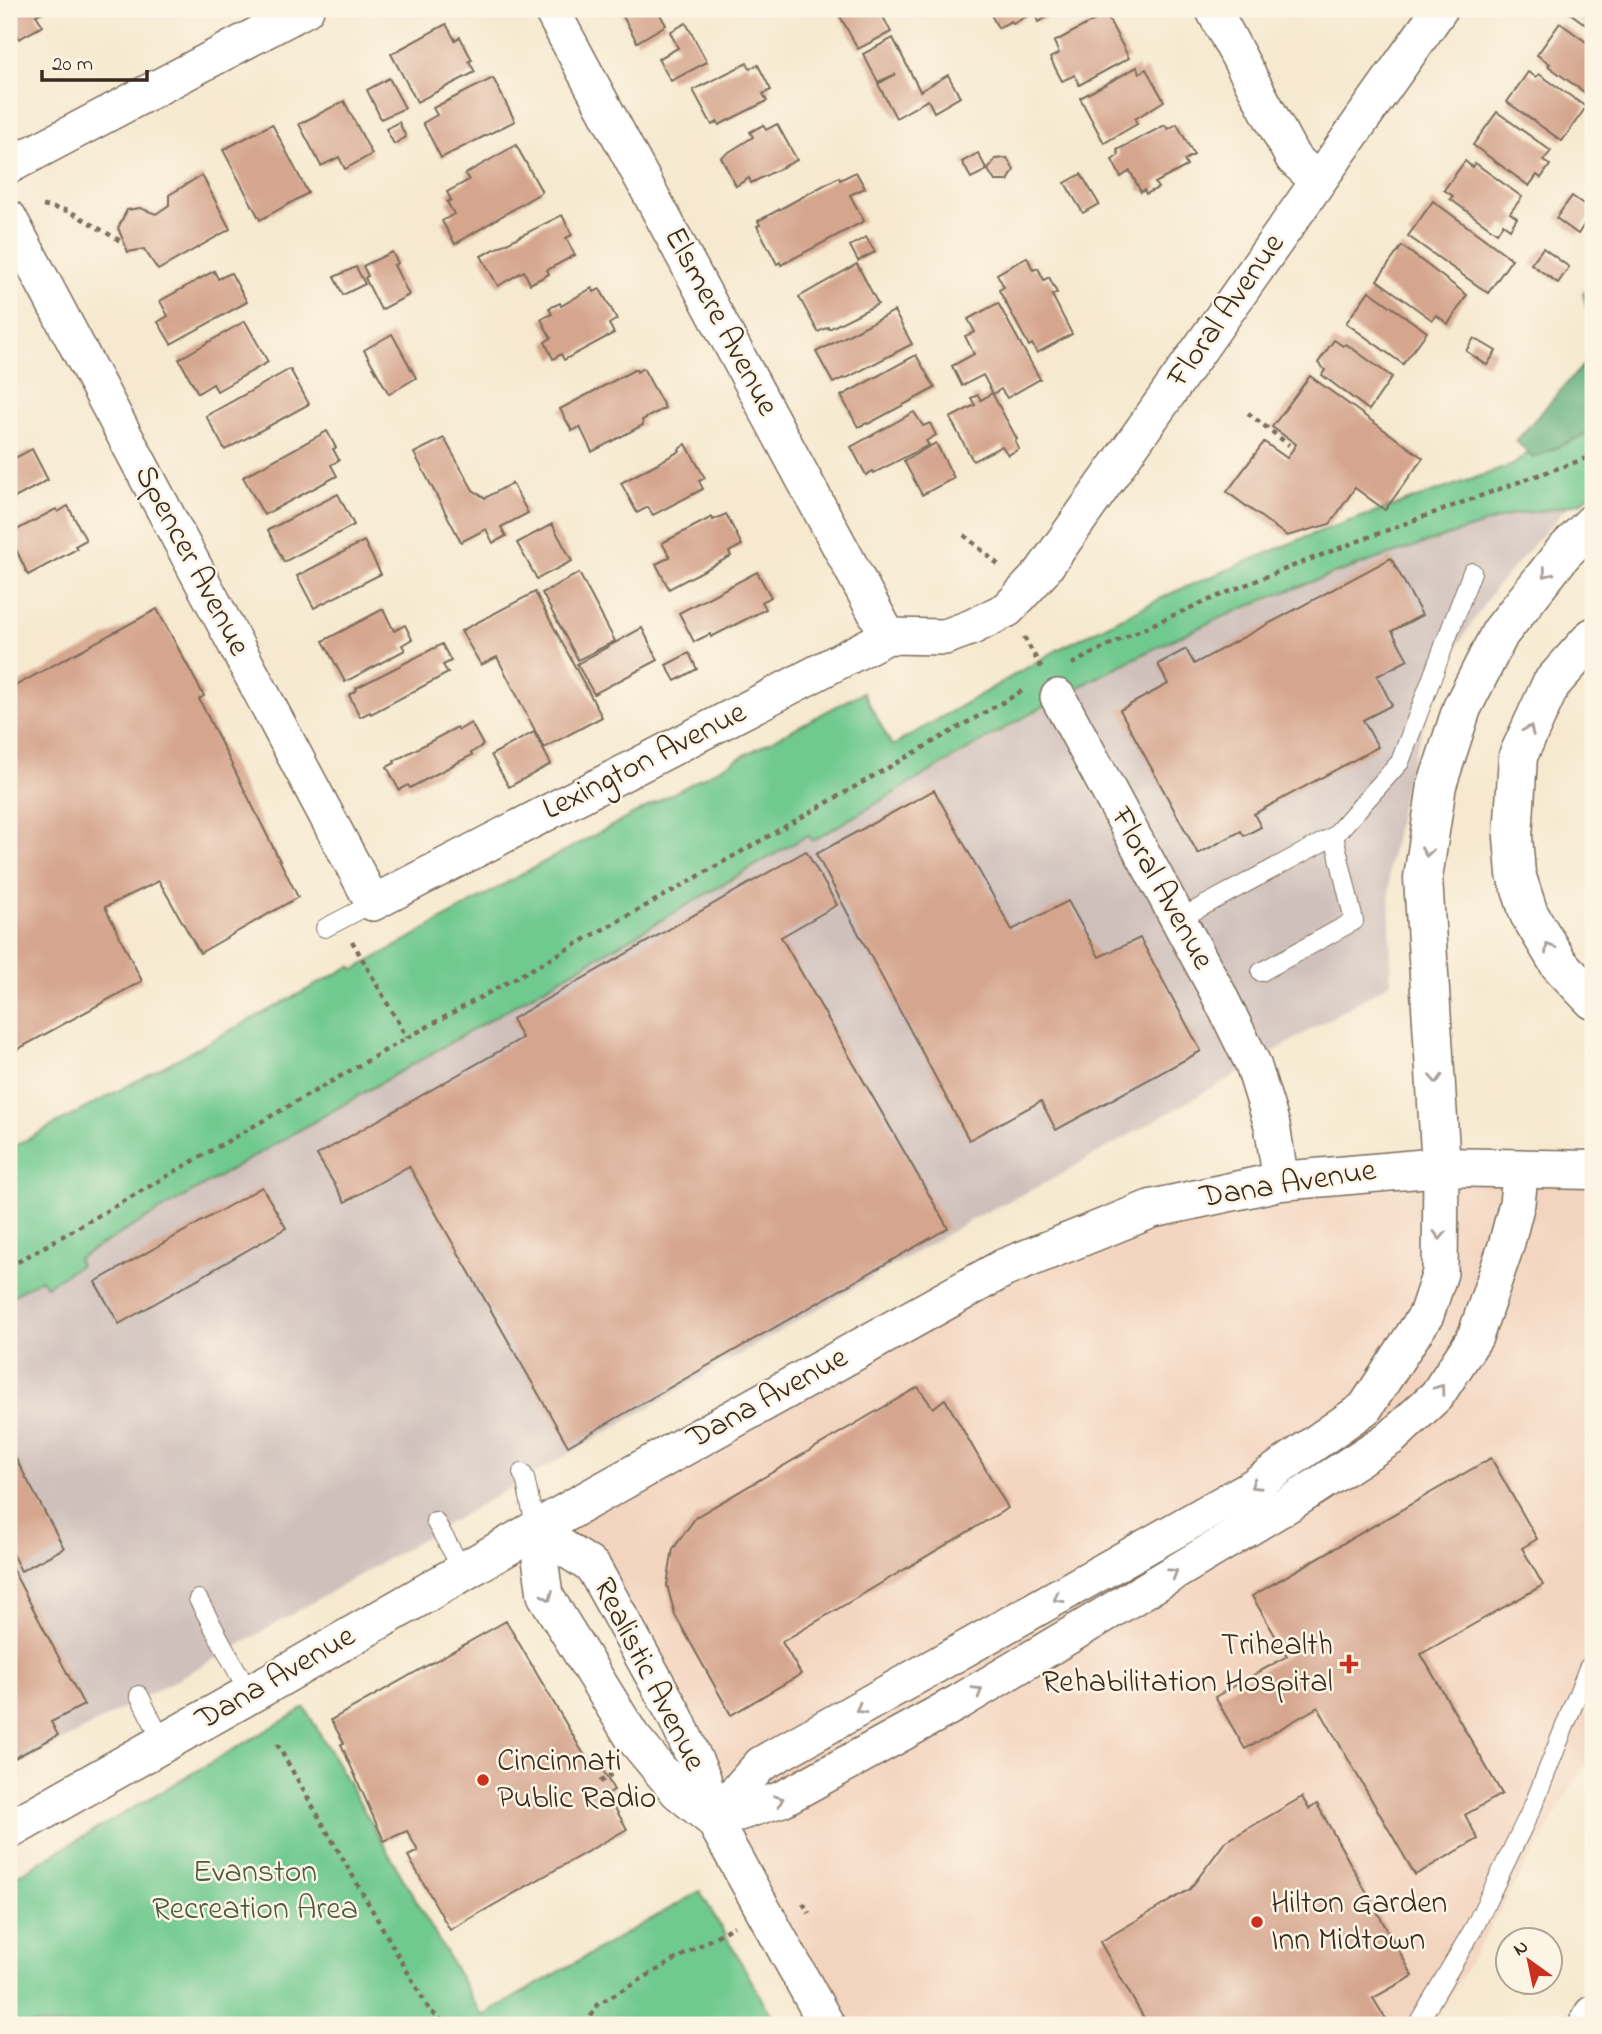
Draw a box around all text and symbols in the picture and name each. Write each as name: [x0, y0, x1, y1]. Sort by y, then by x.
scale bar: [42, 38, 147, 82]
text: 20 m: [52, 50, 93, 80]
street label: Elsmere Avenue: [650, 219, 790, 426]
street label: Floral Avenue: [1156, 224, 1298, 399]
street label: Spencer Avenue: [121, 457, 261, 665]
one-way arrow: [1542, 565, 1555, 577]
street label: Lexington Avenue: [535, 690, 756, 834]
one-way arrow: [1520, 725, 1534, 737]
street label: Floral Avenue: [1097, 798, 1225, 979]
one-way arrow: [1420, 846, 1435, 858]
one-way arrow: [1545, 942, 1558, 955]
one-way arrow: [1428, 1074, 1443, 1085]
street label: Dana Avenue: [1196, 1148, 1380, 1222]
one-way arrow: [1432, 1230, 1448, 1241]
street label: Dana Avenue: [678, 1335, 858, 1463]
one-way arrow: [1432, 1384, 1444, 1397]
one-way arrow: [1250, 1476, 1263, 1489]
one-way arrow: [1165, 1569, 1178, 1582]
street label: Realistic Avenue: [579, 1570, 717, 1780]
one-way arrow: [540, 1590, 554, 1602]
one-way arrow: [1053, 1590, 1065, 1603]
street label: Dana Avenue: [187, 1614, 365, 1744]
place label: Trihealth Rehabilitation Hospital: [1042, 1623, 1333, 1707]
marker: Trihealth Rehabilitation Hospital: [1339, 1654, 1359, 1674]
one-way arrow: [970, 1686, 983, 1699]
one-way arrow: [854, 1701, 867, 1715]
place label: Cincinnati Public Radio: [497, 1739, 656, 1823]
marker: Cincinnati Public Radio: [475, 1772, 491, 1788]
one-way arrow: [771, 1794, 784, 1808]
park label: Evanston Recreation Area: [152, 1850, 358, 1934]
place label: Hilton Garden Inn Midtown: [1271, 1881, 1447, 1965]
marker: Hilton Garden Inn Midtown: [1249, 1914, 1265, 1930]
north arrow: [1494, 1926, 1564, 1996]
text: N: [1508, 1934, 1534, 1964]

